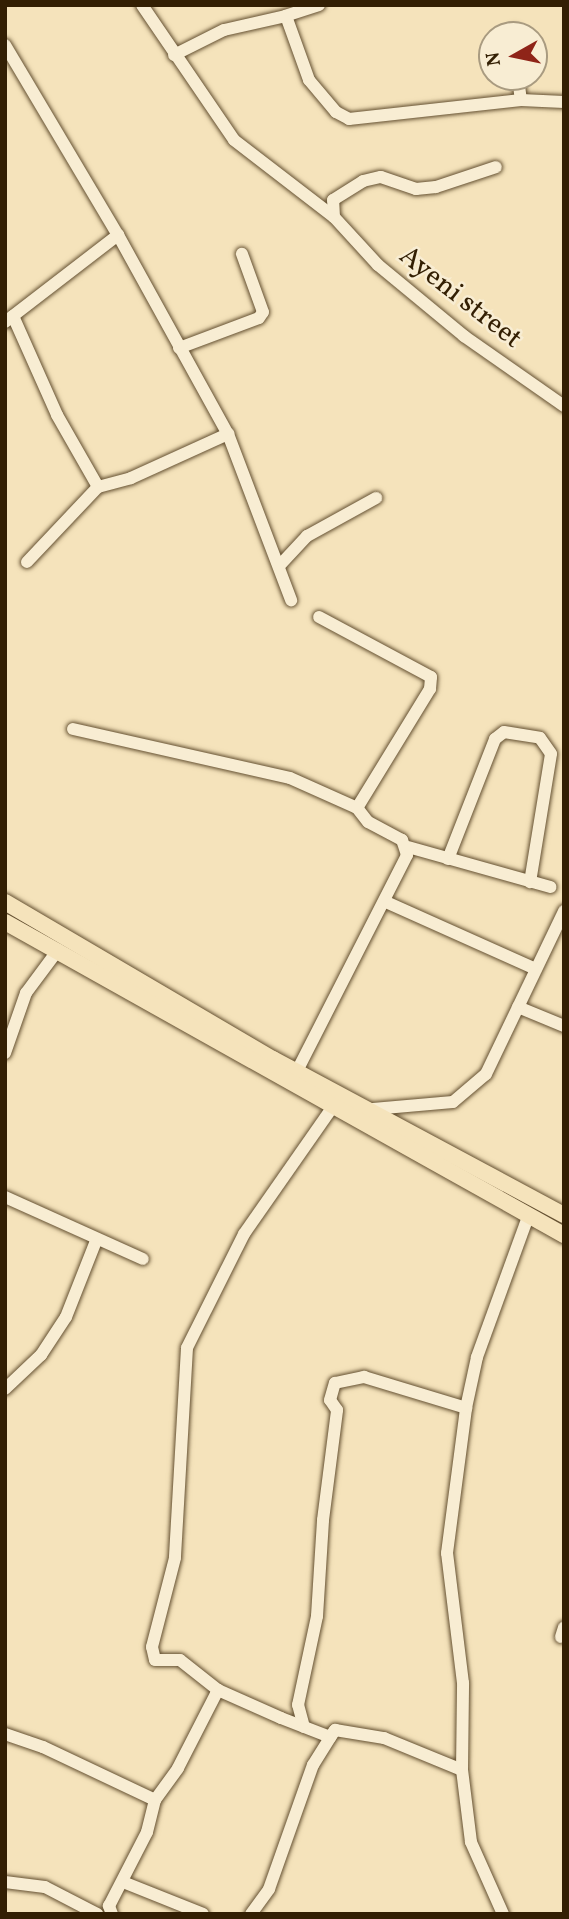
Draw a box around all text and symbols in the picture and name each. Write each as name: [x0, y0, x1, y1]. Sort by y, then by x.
north arrow: [478, 21, 548, 91]
text: N: [480, 50, 508, 68]
street label: Ayeni street: [392, 240, 528, 356]

